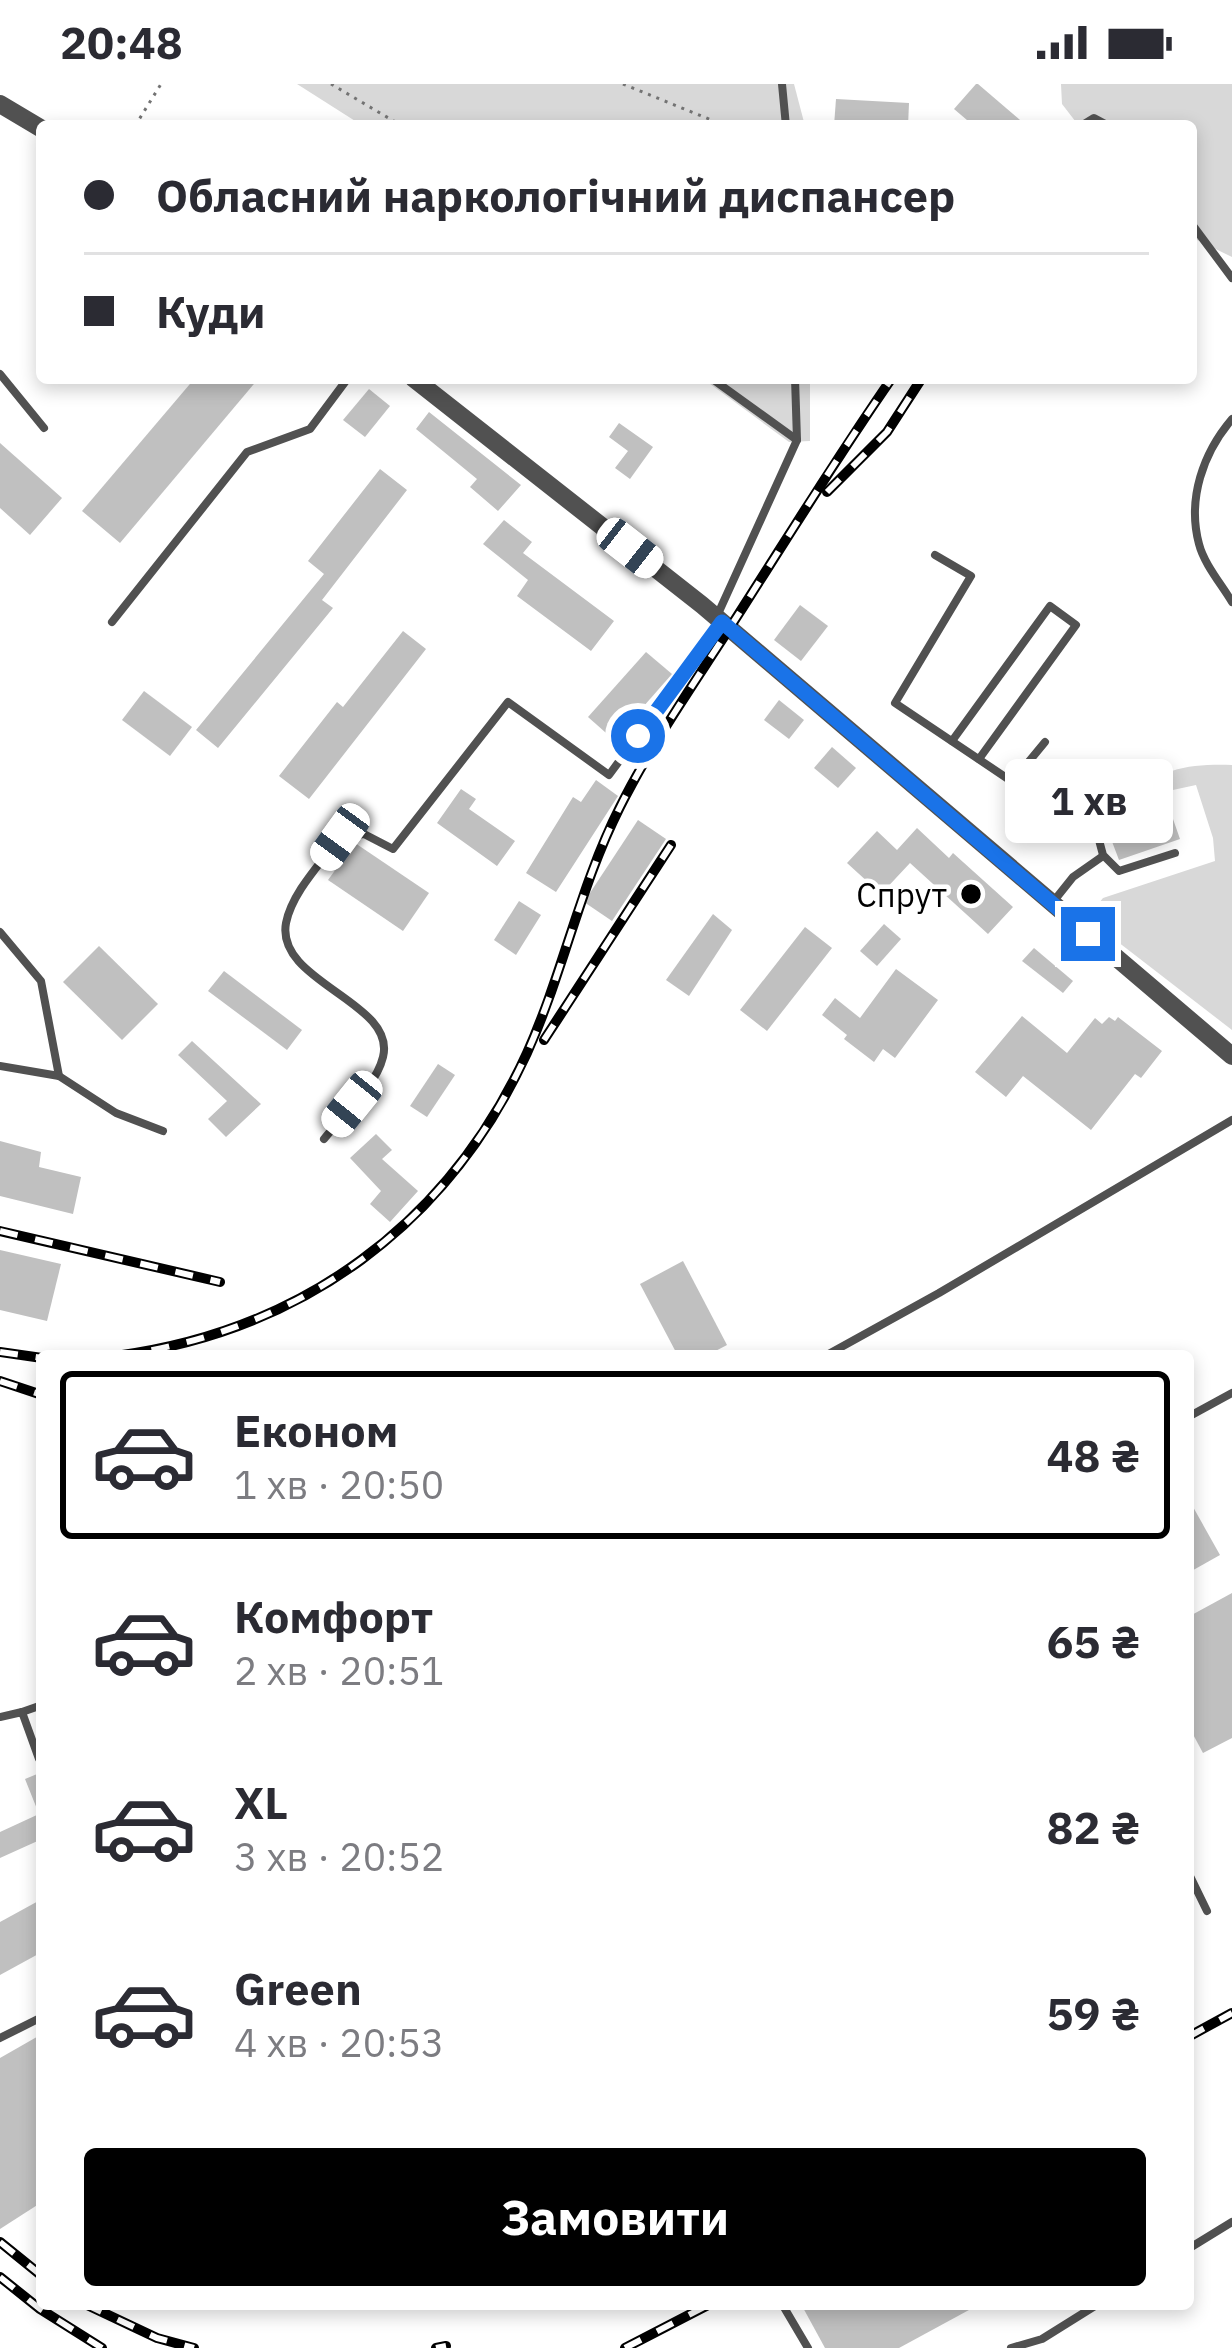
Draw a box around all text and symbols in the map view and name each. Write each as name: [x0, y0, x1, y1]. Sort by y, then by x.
text: 20:48: [60, 13, 183, 71]
text: Обласний наркологічний диспансер: [156, 166, 955, 224]
text: Куди: [156, 282, 266, 340]
car: [591, 512, 669, 584]
route start: [611, 709, 665, 763]
callout: 1 хв: [1004, 760, 1172, 844]
text: 1 хв: [1051, 775, 1127, 826]
car: [304, 797, 376, 877]
place label: Спрут: [856, 873, 947, 916]
marker: Спрут: [958, 881, 984, 907]
route end: [1061, 907, 1115, 961]
car: [315, 1065, 389, 1143]
icon: car: [90, 1401, 198, 1509]
text: Економ: [234, 1401, 398, 1459]
text: 48 ₴: [1046, 1426, 1140, 1484]
text: 1 хв · 20:50: [234, 1459, 444, 1510]
icon: car: [90, 1587, 198, 1695]
text: Комфорт: [234, 1587, 433, 1645]
text: 65 ₴: [1046, 1612, 1140, 1670]
text: 2 хв · 20:51: [234, 1645, 444, 1696]
icon: car: [90, 1773, 198, 1881]
text: XL: [234, 1773, 288, 1831]
text: 82 ₴: [1046, 1798, 1140, 1856]
text: 3 хв · 20:52: [234, 1831, 444, 1882]
icon: car: [90, 1959, 198, 2067]
text: Green: [234, 1959, 362, 2017]
text: 59 ₴: [1046, 1984, 1140, 2042]
text: 4 хв · 20:53: [234, 2017, 444, 2068]
button: Замовити: [84, 2148, 1146, 2286]

